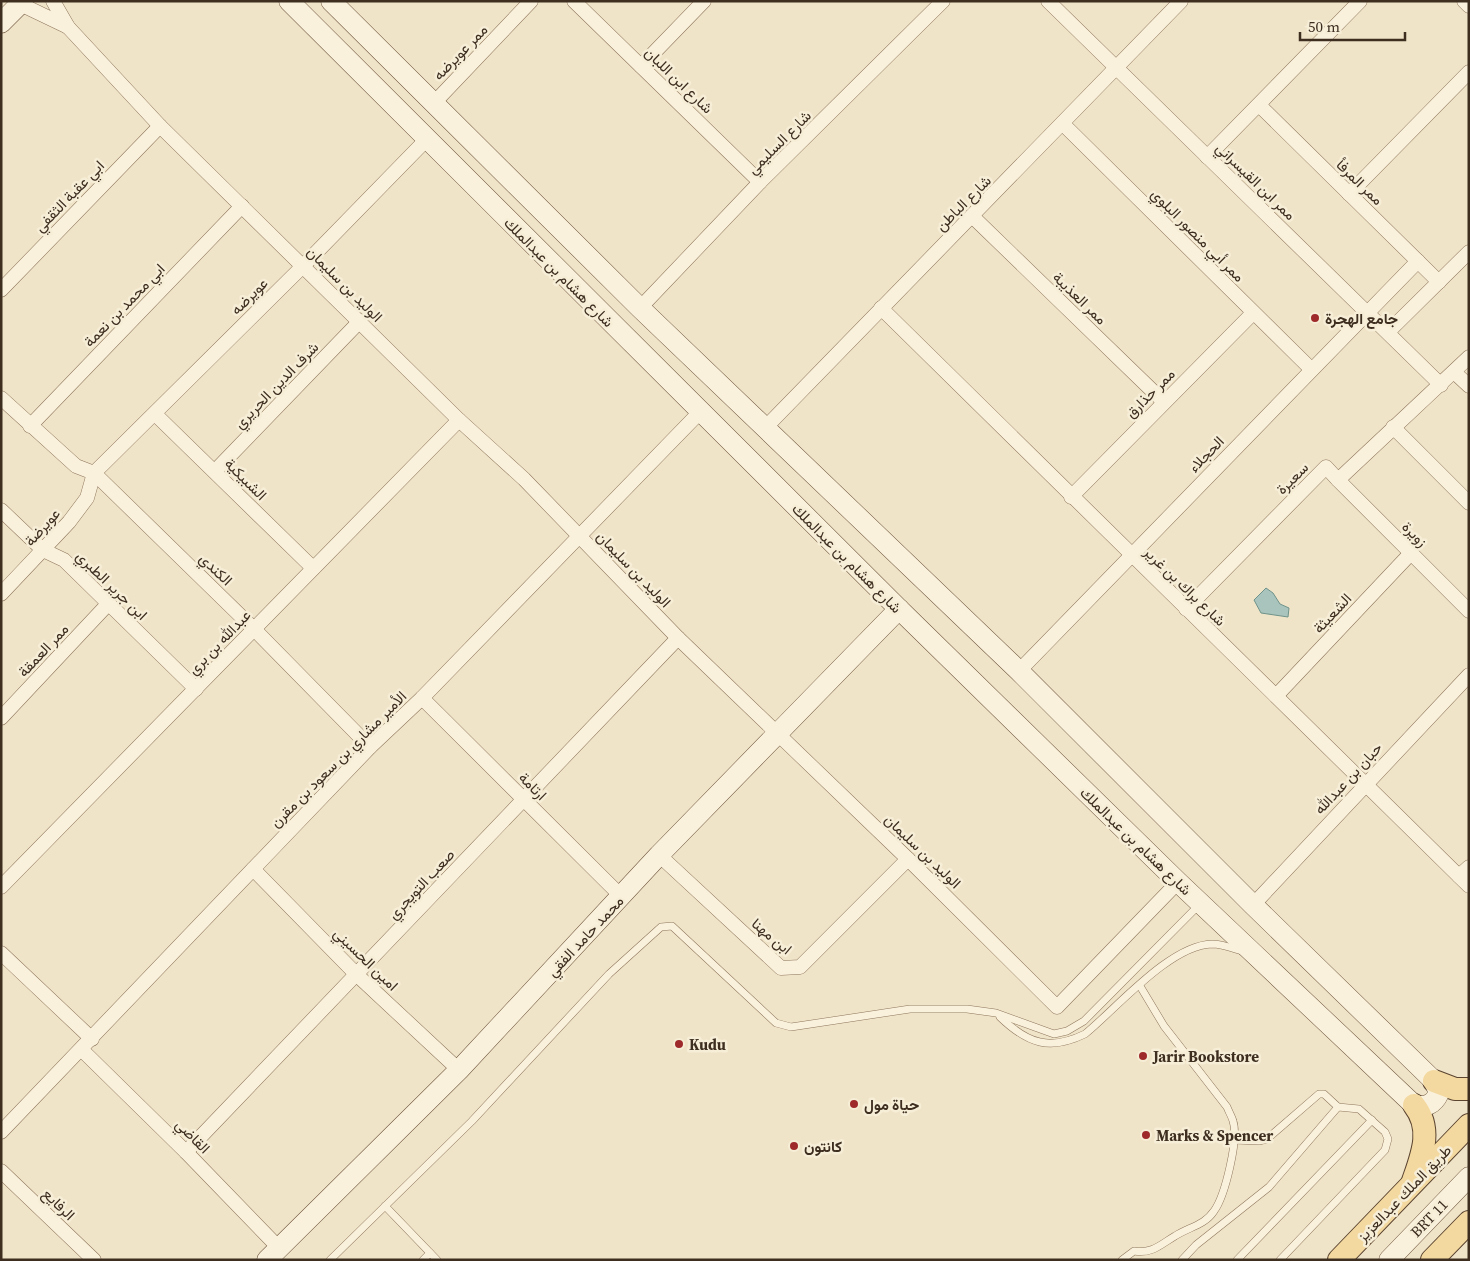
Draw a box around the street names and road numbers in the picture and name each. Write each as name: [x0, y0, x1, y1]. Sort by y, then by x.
street label: ممر عويرضه: [428, 19, 492, 85]
street label: شارع ابن اللبان: [639, 42, 718, 119]
street label: شارع السليمي: [742, 105, 818, 181]
street label: ممر ابن القيسراني: [1209, 137, 1301, 227]
street label: ممر المرفأ: [1332, 154, 1388, 210]
street label: ابي عقبة الثقفي: [29, 155, 111, 239]
street label: شارع الباطن: [930, 170, 996, 236]
street label: ممر أبي منصور البلوي: [1144, 183, 1250, 289]
street label: شارع هشام بن عبدالملك: [499, 212, 619, 332]
street label: الوليد بن سليمان: [303, 242, 387, 326]
street label: ابي محمد بن نعمة: [79, 259, 171, 354]
street label: ممر العذيبة: [1048, 267, 1112, 329]
street label: عويرضه: [226, 273, 272, 319]
street label: شرف الدين الحريري: [229, 337, 325, 435]
street label: ممر حذارق: [1120, 363, 1180, 423]
street label: الحجلاء: [1183, 431, 1229, 477]
street label: الشبيكية: [220, 453, 272, 505]
street label: سعيرة: [1271, 457, 1313, 499]
street label: شارع هشام بن عبدالملك: [787, 498, 907, 618]
street label: عويرضة: [19, 503, 65, 551]
street label: زويرة: [1398, 517, 1432, 551]
street label: الوليد بن سليمان: [592, 526, 676, 612]
street label: شارع براك بن غرير: [1138, 541, 1231, 631]
street label: ابن جرير الطبري: [70, 545, 152, 627]
street label: الكندي: [193, 548, 237, 592]
street label: الشعيثة: [1308, 588, 1356, 638]
street label: عبدالله بن بري: [183, 605, 258, 681]
street label: ممر العمقة: [13, 619, 73, 681]
street label: الأمير مشاري بن سعود بن مقرن: [265, 686, 413, 834]
street label: حبان بن عبدالله: [1309, 737, 1387, 819]
street label: ارتامة: [514, 767, 552, 805]
street label: شارع هشام بن عبدالملك: [1075, 782, 1197, 901]
street label: الوليد بن سليمان: [880, 809, 966, 893]
street label: صعب التويجري: [383, 844, 461, 926]
street label: محمد حامد الفقي: [542, 891, 630, 983]
street label: ابن مهنا: [747, 913, 797, 959]
street label: امين الحسيني: [327, 923, 403, 997]
street label: القاضي: [169, 1114, 215, 1160]
street label: طريق الملك عبدالعزيز: [1351, 1140, 1456, 1247]
street label: الرفايع: [37, 1183, 80, 1225]
street label: BRT 11: [1406, 1194, 1452, 1242]

